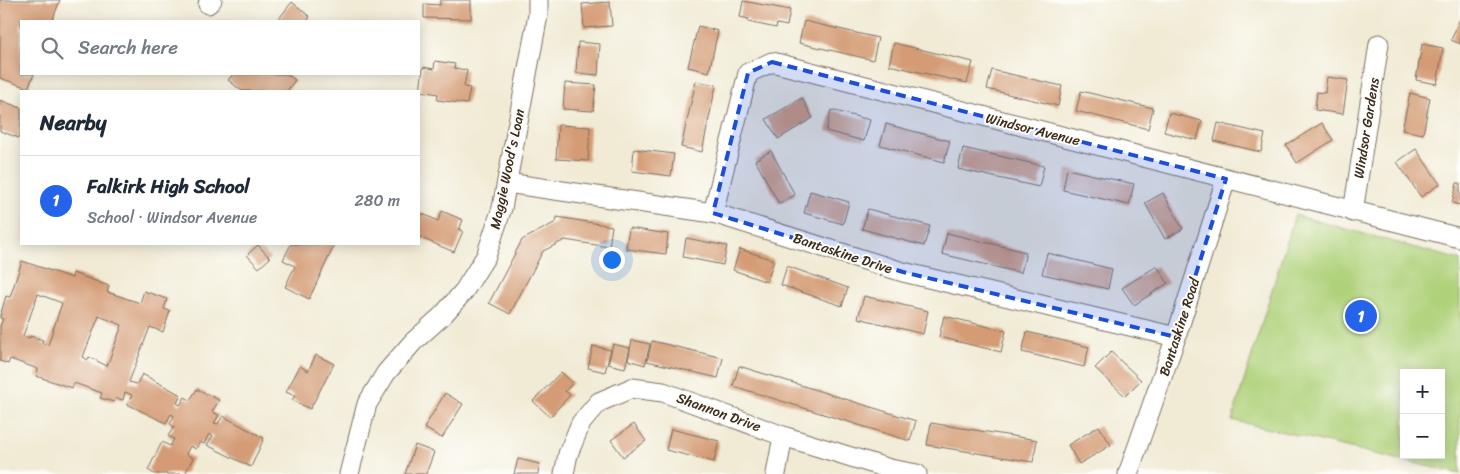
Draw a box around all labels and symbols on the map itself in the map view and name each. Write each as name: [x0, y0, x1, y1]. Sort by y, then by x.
street label: Windsor Gardens: [1346, 75, 1387, 180]
street label: Maggie Wood's Loan: [483, 106, 533, 232]
street label: Windsor Avenue: [983, 106, 1083, 153]
street label: Bantaskine Drive: [790, 226, 896, 281]
your location: [599, 247, 625, 273]
street label: Bantaskine Road: [1152, 273, 1208, 380]
pin: 1: [1345, 297, 1377, 335]
street label: Shannon Drive: [673, 386, 765, 439]

